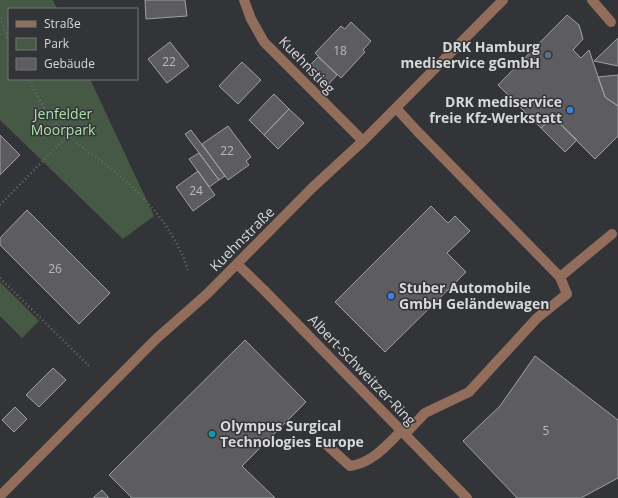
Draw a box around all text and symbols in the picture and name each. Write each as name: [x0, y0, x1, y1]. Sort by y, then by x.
legend: [8, 8, 138, 80]
text: Straße: [44, 15, 81, 32]
street label: Kuehnstieg: [275, 32, 340, 98]
text: Park: [44, 35, 70, 52]
place label: DRK Hamburg mediservice gGmbH: [401, 37, 540, 72]
house number: 18: [333, 42, 347, 59]
marker: DRK Hamburg mediservice gGmbH: [543, 50, 553, 60]
house number: 22: [162, 53, 176, 70]
text: Gebäude: [44, 55, 95, 72]
place label: DRK mediservice freie Kfz-Werkstatt: [429, 92, 562, 127]
park label: Jenfelder Moorpark: [31, 104, 96, 139]
marker: DRK mediservice freie Kfz-Werkstatt: [565, 105, 575, 115]
house number: 22: [220, 142, 234, 159]
house number: 24: [189, 182, 203, 199]
street label: Kuehnstraße: [205, 202, 278, 275]
house number: 26: [48, 260, 62, 277]
place label: Stuber Automobile GmbH Geländewagen: [399, 278, 549, 313]
marker: Stuber Automobile GmbH Geländewagen: [386, 291, 396, 301]
street label: Albert-Schweitzer-Ring: [304, 310, 421, 429]
place label: Olympus Surgical Technologies Europe: [220, 416, 364, 451]
house number: 5: [543, 422, 550, 439]
marker: Olympus Surgical Technologies Europe: [207, 429, 217, 439]

